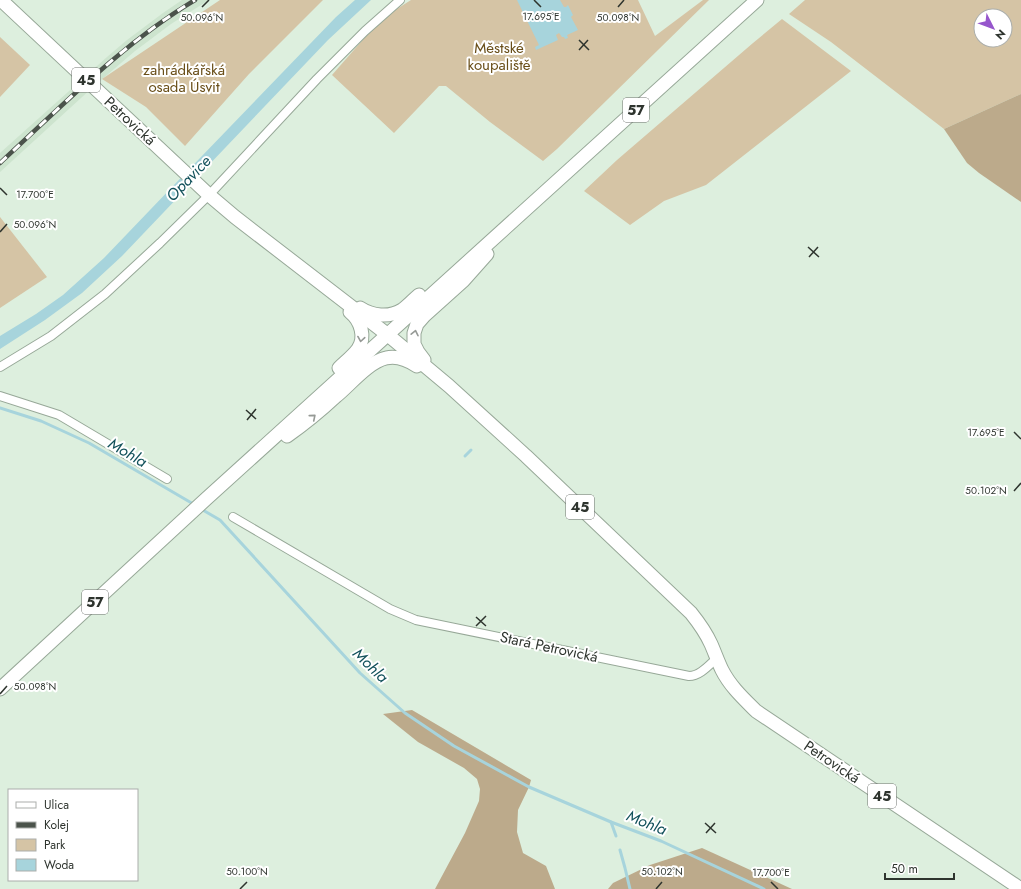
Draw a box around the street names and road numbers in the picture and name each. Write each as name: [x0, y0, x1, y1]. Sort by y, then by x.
road number: 45: [72, 68, 100, 92]
street label: Petrovická: [99, 91, 161, 151]
road number: 57: [623, 98, 649, 122]
road number: 45: [566, 495, 594, 519]
road number: 57: [82, 590, 108, 614]
street label: Stará Petrovická: [498, 626, 600, 668]
street label: Petrovická: [800, 735, 864, 789]
road number: 45: [868, 784, 896, 808]

